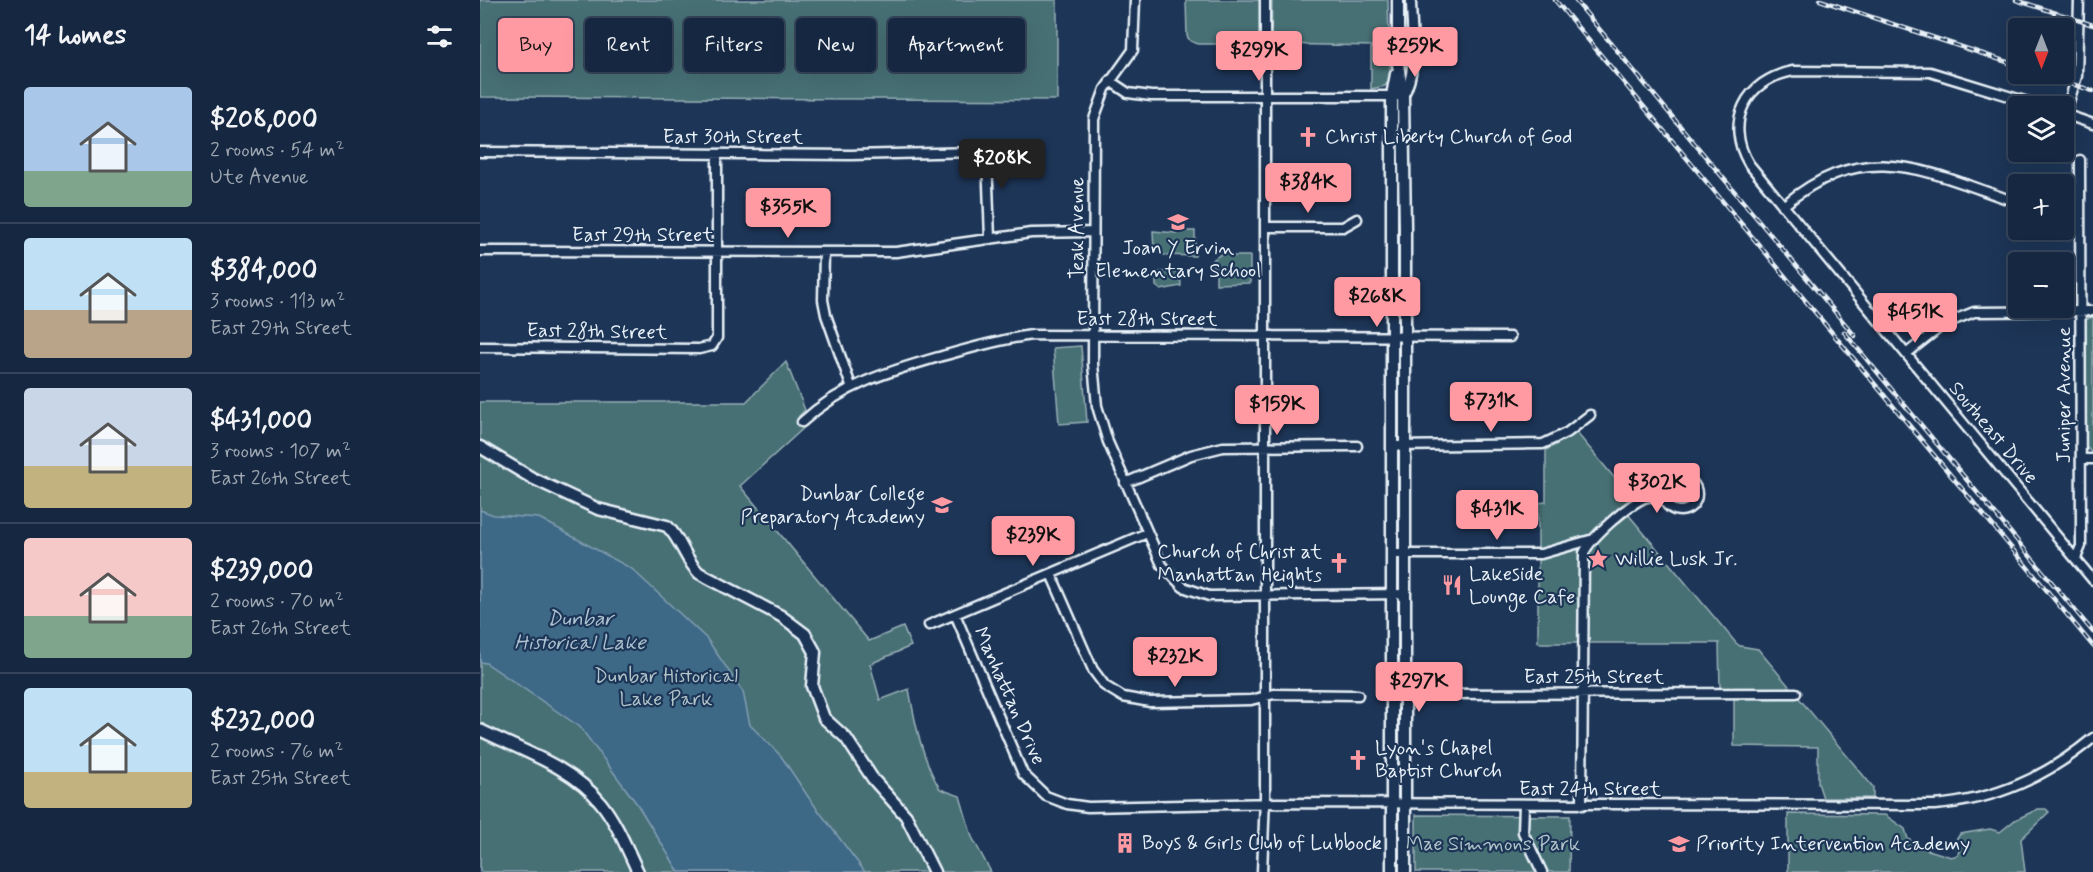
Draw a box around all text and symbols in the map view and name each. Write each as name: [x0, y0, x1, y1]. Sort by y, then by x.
chip: Buy: [498, 18, 573, 72]
chip: Rent: [585, 18, 672, 72]
chip: Filters: [684, 18, 784, 72]
chip: New: [796, 18, 876, 72]
chip: Apartment: [888, 18, 1025, 72]
north arrow: [2008, 18, 2074, 84]
map controls: [2008, 18, 2074, 318]
text: 14 homes: [24, 19, 126, 53]
icon: filters: [423, 20, 456, 53]
pin: $259K: [1373, 27, 1457, 78]
pin: $299K: [1217, 31, 1301, 82]
text: $259K: [1387, 33, 1443, 60]
text: $299K: [1230, 37, 1288, 64]
button: layers: [2008, 96, 2074, 162]
text: $208,000: [210, 103, 318, 137]
icon: home: [72, 111, 144, 183]
street label: East 30th Street: [663, 124, 804, 151]
place label: Christ Liberty Church of God: [1325, 124, 1572, 151]
church icon: Christ Liberty Church of God: [1296, 125, 1320, 149]
text: 2 rooms · 54 m²: [210, 137, 344, 164]
pin: $208K: [960, 139, 1044, 190]
text: $208K: [973, 145, 1031, 172]
pin: $384K: [1266, 163, 1350, 214]
text: Ute Avenue: [210, 164, 309, 191]
text: $384K: [1279, 169, 1337, 196]
button: +: [2008, 174, 2074, 240]
street label: Teak Avenue: [1064, 177, 1091, 279]
pin: $355K: [746, 188, 830, 239]
text: $355K: [760, 194, 816, 221]
school or university icon: Joan Y Ervin Elementary School: [1166, 210, 1190, 234]
street label: East 29th Street: [572, 222, 714, 249]
place label: Joan Y Ervin Elementary School: [1095, 235, 1261, 285]
button: −: [2008, 252, 2074, 318]
text: $384,000: [210, 254, 317, 288]
icon: home: [72, 262, 144, 334]
pin: $268K: [1335, 277, 1419, 328]
text: $268K: [1348, 283, 1406, 310]
text: 3 rooms · 113 m²: [210, 288, 345, 315]
pin: $451K: [1873, 293, 1957, 344]
text: $451K: [1887, 299, 1943, 326]
street label: East 28th Street: [1077, 306, 1218, 333]
text: East 29th Street: [210, 315, 352, 342]
street label: East 28th Street: [526, 317, 668, 347]
street label: Juniper Avenue: [2051, 327, 2078, 463]
street label: Southeast Drive: [1942, 376, 2044, 490]
pin: $731K: [1449, 382, 1533, 433]
pin: $159K: [1235, 385, 1319, 436]
text: $731K: [1464, 388, 1518, 415]
text: $159K: [1249, 391, 1305, 418]
text: $431,000: [210, 404, 312, 438]
icon: home: [72, 412, 144, 484]
text: 3 rooms · 107 m²: [210, 438, 351, 465]
pin: $302K: [1615, 463, 1699, 514]
text: East 26th Street: [210, 465, 351, 492]
text: $302K: [1628, 469, 1686, 496]
place label: Dunbar College Preparatory Academy: [740, 481, 925, 531]
pin: $431K: [1455, 490, 1539, 541]
school or university icon: Dunbar College Preparatory Academy: [930, 493, 954, 517]
text: $431K: [1470, 496, 1524, 523]
pin: $239K: [991, 516, 1075, 567]
text: $239K: [1006, 522, 1060, 549]
place label: Church of Christ at Manhattan Heights: [1157, 539, 1322, 589]
place label: Willie Lusk Jr.: [1615, 546, 1737, 573]
place icon: Willie Lusk Jr.: [1586, 547, 1610, 571]
church icon: Church of Christ at Manhattan Heights: [1327, 551, 1351, 575]
text: $239,000: [210, 554, 313, 588]
place label: Lakeside Lounge Cafe: [1469, 561, 1575, 612]
icon: home: [72, 562, 144, 634]
restaurant icon: Lakeside Lounge Cafe: [1440, 573, 1464, 597]
text: 2 rooms · 70 m²: [210, 588, 344, 615]
water label: Dunbar Historical Lake: [514, 605, 647, 657]
text: East 26th Street: [210, 615, 351, 642]
street label: Manhattan Drive: [966, 623, 1052, 769]
pin: $232K: [1133, 637, 1217, 688]
text: $232K: [1147, 643, 1203, 670]
pin: $297K: [1377, 662, 1461, 713]
park label: Dunbar Historical Lake Park: [594, 663, 738, 713]
street label: East 25th Street: [1524, 664, 1665, 691]
text: $297K: [1390, 668, 1448, 695]
text: $232,000: [210, 704, 315, 738]
icon: home: [72, 712, 144, 784]
place label: Lyon's Chapel Baptist Church: [1375, 735, 1502, 785]
text: 2 rooms · 76 m²: [210, 738, 343, 765]
church icon: Lyon's Chapel Baptist Church: [1346, 748, 1370, 772]
text: East 25th Street: [210, 765, 351, 792]
street label: East 24th Street: [1519, 776, 1661, 803]
place label: Boys & Girls Club of Lubbock: [1142, 830, 1382, 857]
building icon: Boys & Girls Club of Lubbock: [1113, 831, 1137, 855]
park label: Mae Simmons Park: [1406, 831, 1580, 858]
place label: Priority Intervention Academy: [1696, 831, 1970, 858]
school or university icon: Priority Intervention Academy: [1667, 832, 1691, 856]

